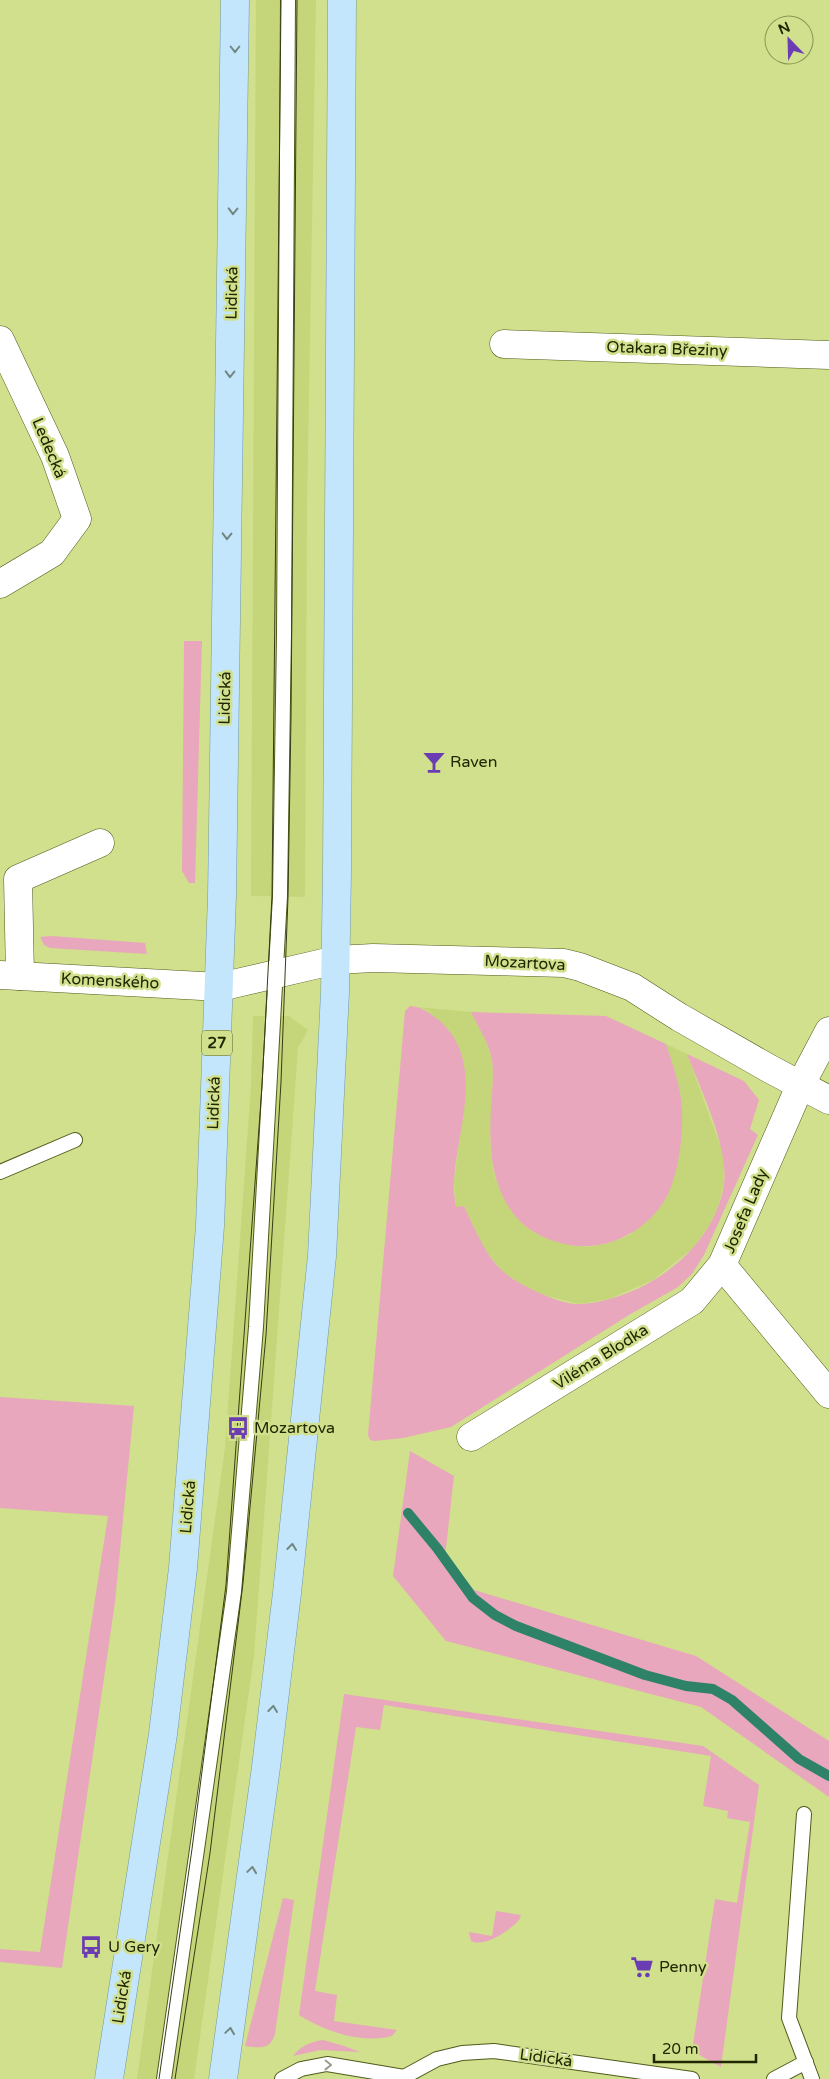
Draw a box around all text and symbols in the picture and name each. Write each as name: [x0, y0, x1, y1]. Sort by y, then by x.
north arrow: [764, 15, 814, 65]
text: N: [776, 18, 793, 39]
one-way arrow: [230, 45, 240, 53]
one-way arrow: [228, 207, 239, 215]
street label: Lidická: [222, 266, 242, 320]
street label: Otakara Březiny: [606, 337, 728, 361]
one-way arrow: [225, 370, 235, 378]
street label: Ledecká: [27, 415, 71, 481]
one-way arrow: [222, 532, 232, 540]
street label: Lidická: [215, 671, 235, 725]
bar icon: Raven: [421, 749, 447, 775]
place label: Raven: [450, 752, 497, 772]
street label: Mozartova: [484, 951, 566, 975]
street label: Komenského: [60, 968, 160, 994]
road number: 27: [202, 1030, 232, 1056]
street label: Lidická: [203, 1076, 225, 1130]
street label: Josefa Lady: [719, 1165, 773, 1256]
street label: Viléma Blodka: [550, 1320, 652, 1394]
bus stop icon: Mozartova: [225, 1415, 251, 1441]
place label: Mozartova: [254, 1418, 335, 1438]
street label: Lidická: [176, 1480, 200, 1534]
one-way arrow: [286, 1543, 297, 1551]
one-way arrow: [267, 1704, 278, 1712]
one-way arrow: [246, 1865, 257, 1873]
bus stop icon: U Gery: [78, 1934, 104, 1960]
place label: U Gery: [108, 1937, 161, 1957]
supermarket icon: Penny: [629, 1954, 655, 1980]
place label: Penny: [659, 1957, 707, 1977]
street label: Lidická: [108, 1969, 136, 2025]
one-way arrow: [224, 2026, 234, 2035]
scale bar: [654, 2032, 756, 2064]
text: 20 m: [662, 2040, 699, 2058]
street label: Lidická: [518, 2044, 574, 2072]
one-way arrow: [324, 2060, 332, 2070]

